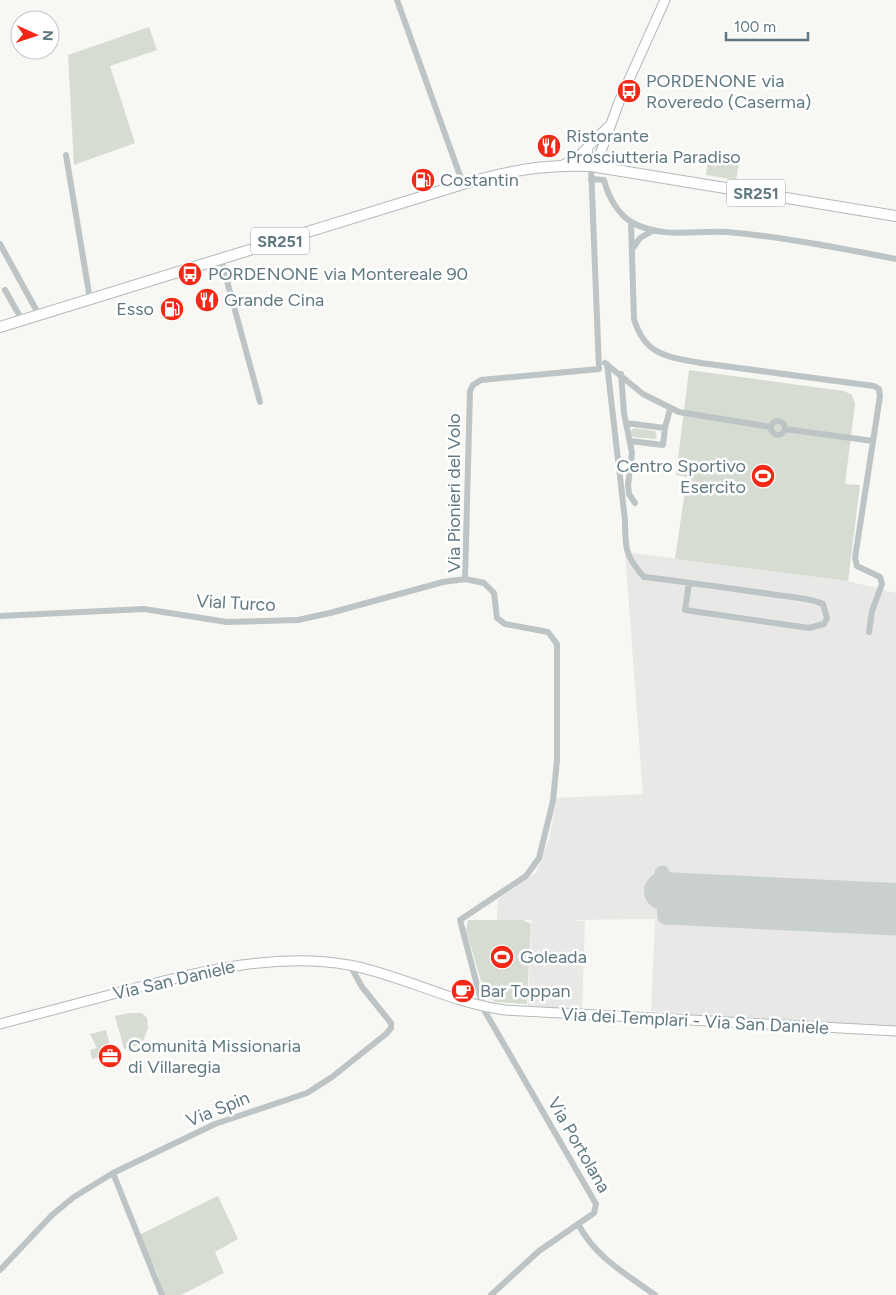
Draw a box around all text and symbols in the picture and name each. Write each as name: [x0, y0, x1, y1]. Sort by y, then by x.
north arrow: [10, 10, 60, 60]
scale bar: [726, 10, 808, 42]
text: 100 m: [734, 18, 776, 36]
text: N: [39, 30, 56, 42]
place label: PORDENONE via Roveredo (Caserma): [646, 70, 811, 113]
bus stop icon: PORDENONE via Roveredo (Caserma): [616, 78, 642, 104]
place label: Ristorante Prosciutteria Paradiso: [566, 125, 741, 168]
restaurant icon: Ristorante Prosciutteria Paradiso: [536, 133, 562, 159]
fuel station icon: Costantin: [410, 167, 436, 193]
place label: Costantin: [440, 169, 519, 191]
road number: SR251: [727, 180, 785, 207]
road number: SR251: [251, 228, 309, 255]
bus stop icon: PORDENONE via Montereale 90: [177, 261, 203, 287]
place label: PORDENONE via Montereale 90: [208, 263, 468, 285]
restaurant icon: Grande Cina: [194, 287, 220, 313]
place label: Grande Cina: [224, 289, 324, 311]
fuel station icon: Esso: [159, 296, 185, 322]
place label: Esso: [116, 298, 154, 320]
street label: Via Pionieri del Volo: [443, 413, 465, 573]
place label: Centro Sportivo Esercito: [617, 455, 746, 498]
sports icon: Centro Sportivo Esercito: [750, 463, 776, 489]
street label: Vial Turco: [196, 590, 276, 616]
sports icon: Goleada: [489, 944, 515, 970]
place label: Goleada: [520, 946, 587, 968]
street label: Via San Daniele: [111, 955, 237, 1005]
cafe icon: Bar Toppan: [450, 978, 476, 1004]
place label: Bar Toppan: [480, 980, 570, 1002]
street label: Via dei Templari - Via San Daniele: [561, 1003, 830, 1039]
place label: Comunità Missionaria di Villaregia: [128, 1035, 301, 1078]
office icon: Comunità Missionaria di Villaregia: [97, 1043, 123, 1069]
street label: Via Spin: [183, 1086, 253, 1132]
street label: Via Portolana: [543, 1093, 615, 1197]

